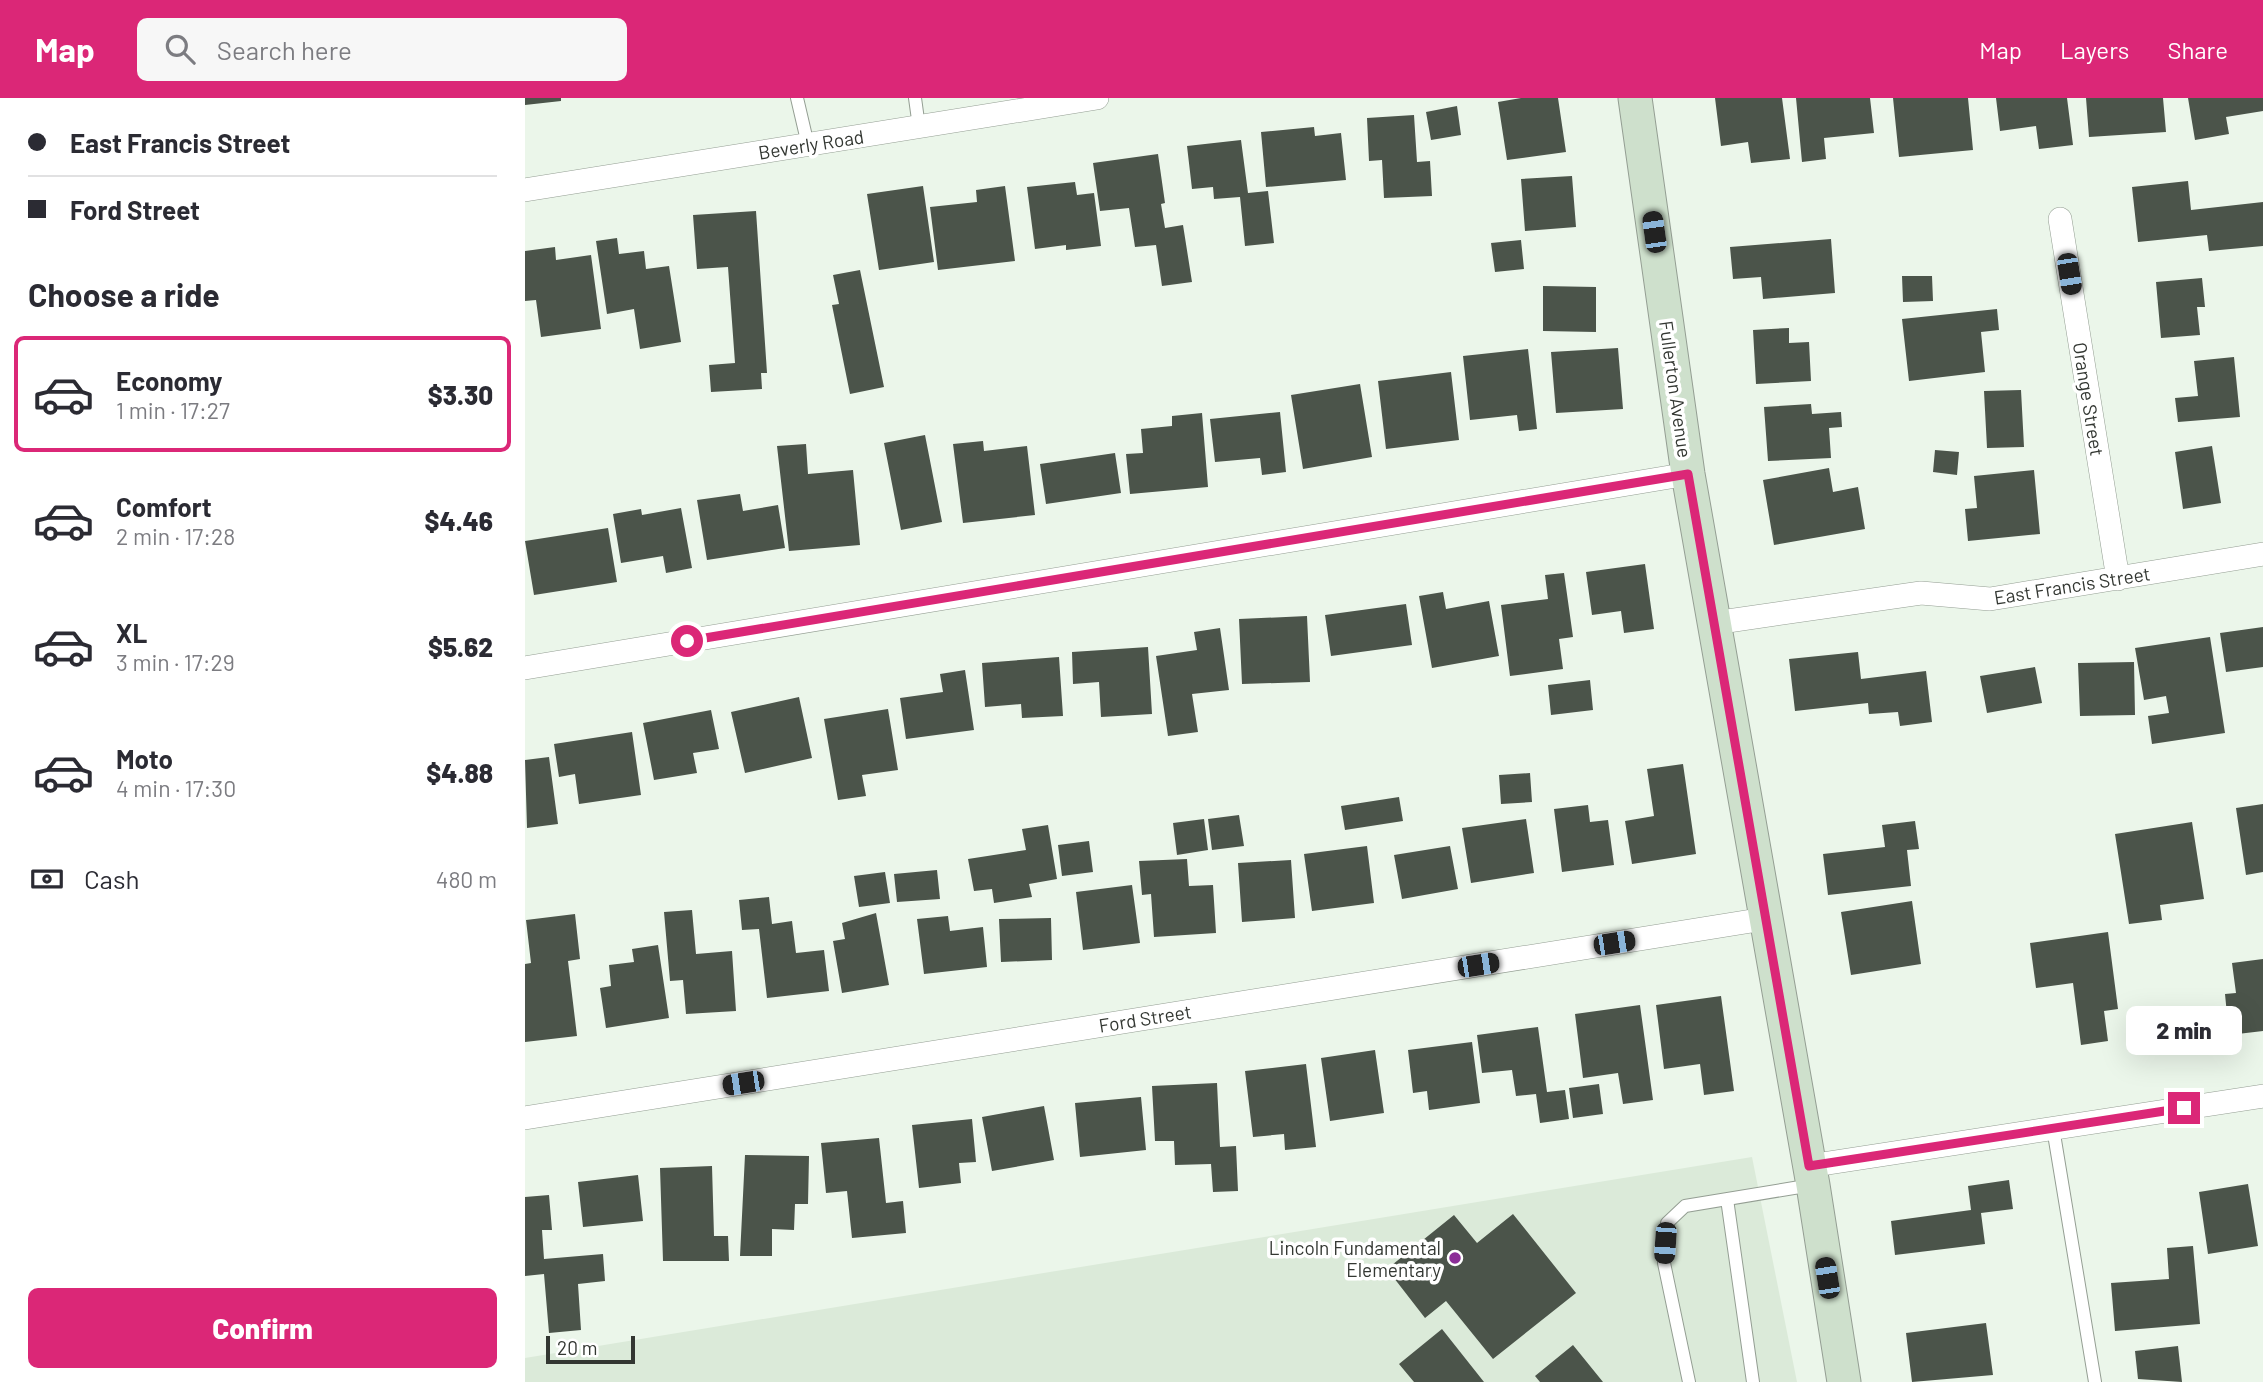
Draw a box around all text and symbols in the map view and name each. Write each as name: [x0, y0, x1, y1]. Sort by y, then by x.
search box: [137, 18, 627, 81]
text: Map: [35, 29, 95, 69]
icon: search: [161, 30, 199, 68]
text: Search here: [217, 34, 352, 65]
text: Map: [1979, 35, 2022, 64]
text: Layers: [2060, 35, 2129, 64]
text: Share: [2167, 35, 2228, 64]
street label: Beverly Road: [757, 124, 865, 164]
text: East Francis Street: [70, 127, 290, 158]
text: Ford Street: [70, 194, 200, 225]
car: [1641, 210, 1668, 254]
car: [2056, 252, 2083, 296]
text: Choose a ride: [28, 275, 220, 313]
street label: Fullerton Avenue: [1655, 319, 1697, 459]
street label: Orange Street: [2069, 341, 2109, 457]
icon: car: [32, 363, 95, 426]
text: Economy: [116, 365, 222, 396]
text: $3.30: [428, 379, 493, 410]
text: 1 min · 17:27: [116, 396, 230, 424]
icon: car: [32, 489, 95, 552]
text: Comfort: [116, 491, 212, 522]
text: $4.46: [424, 505, 493, 536]
text: 2 min · 17:28: [116, 522, 235, 550]
street label: East Francis Street: [1992, 561, 2152, 609]
icon: car: [32, 615, 95, 678]
text: XL: [116, 617, 147, 648]
route start: [671, 625, 703, 657]
text: $5.62: [428, 631, 493, 662]
text: 3 min · 17:29: [116, 648, 235, 676]
icon: car: [32, 741, 95, 804]
text: Moto: [116, 743, 173, 774]
text: $4.88: [426, 757, 493, 788]
text: 4 min · 17:30: [116, 774, 236, 802]
icon: cash: [28, 860, 66, 898]
text: Cash: [84, 863, 139, 894]
text: 480 m: [436, 865, 497, 893]
car: [1592, 929, 1637, 957]
car: [1456, 951, 1501, 979]
street label: Ford Street: [1097, 999, 1193, 1037]
callout: 2 min: [2126, 1006, 2242, 1056]
text: 2 min: [2156, 1016, 2212, 1044]
car: [721, 1069, 766, 1097]
route end: [2168, 1092, 2200, 1124]
car: [1654, 1221, 1677, 1265]
place label: Lincoln Fundamental Elementary: [1269, 1236, 1441, 1281]
marker: Lincoln Fundamental Elementary: [1447, 1250, 1463, 1266]
car: [1814, 1256, 1841, 1300]
button: Confirm: [28, 1288, 497, 1368]
scale bar: [546, 1333, 635, 1365]
text: 20 m: [557, 1336, 597, 1359]

